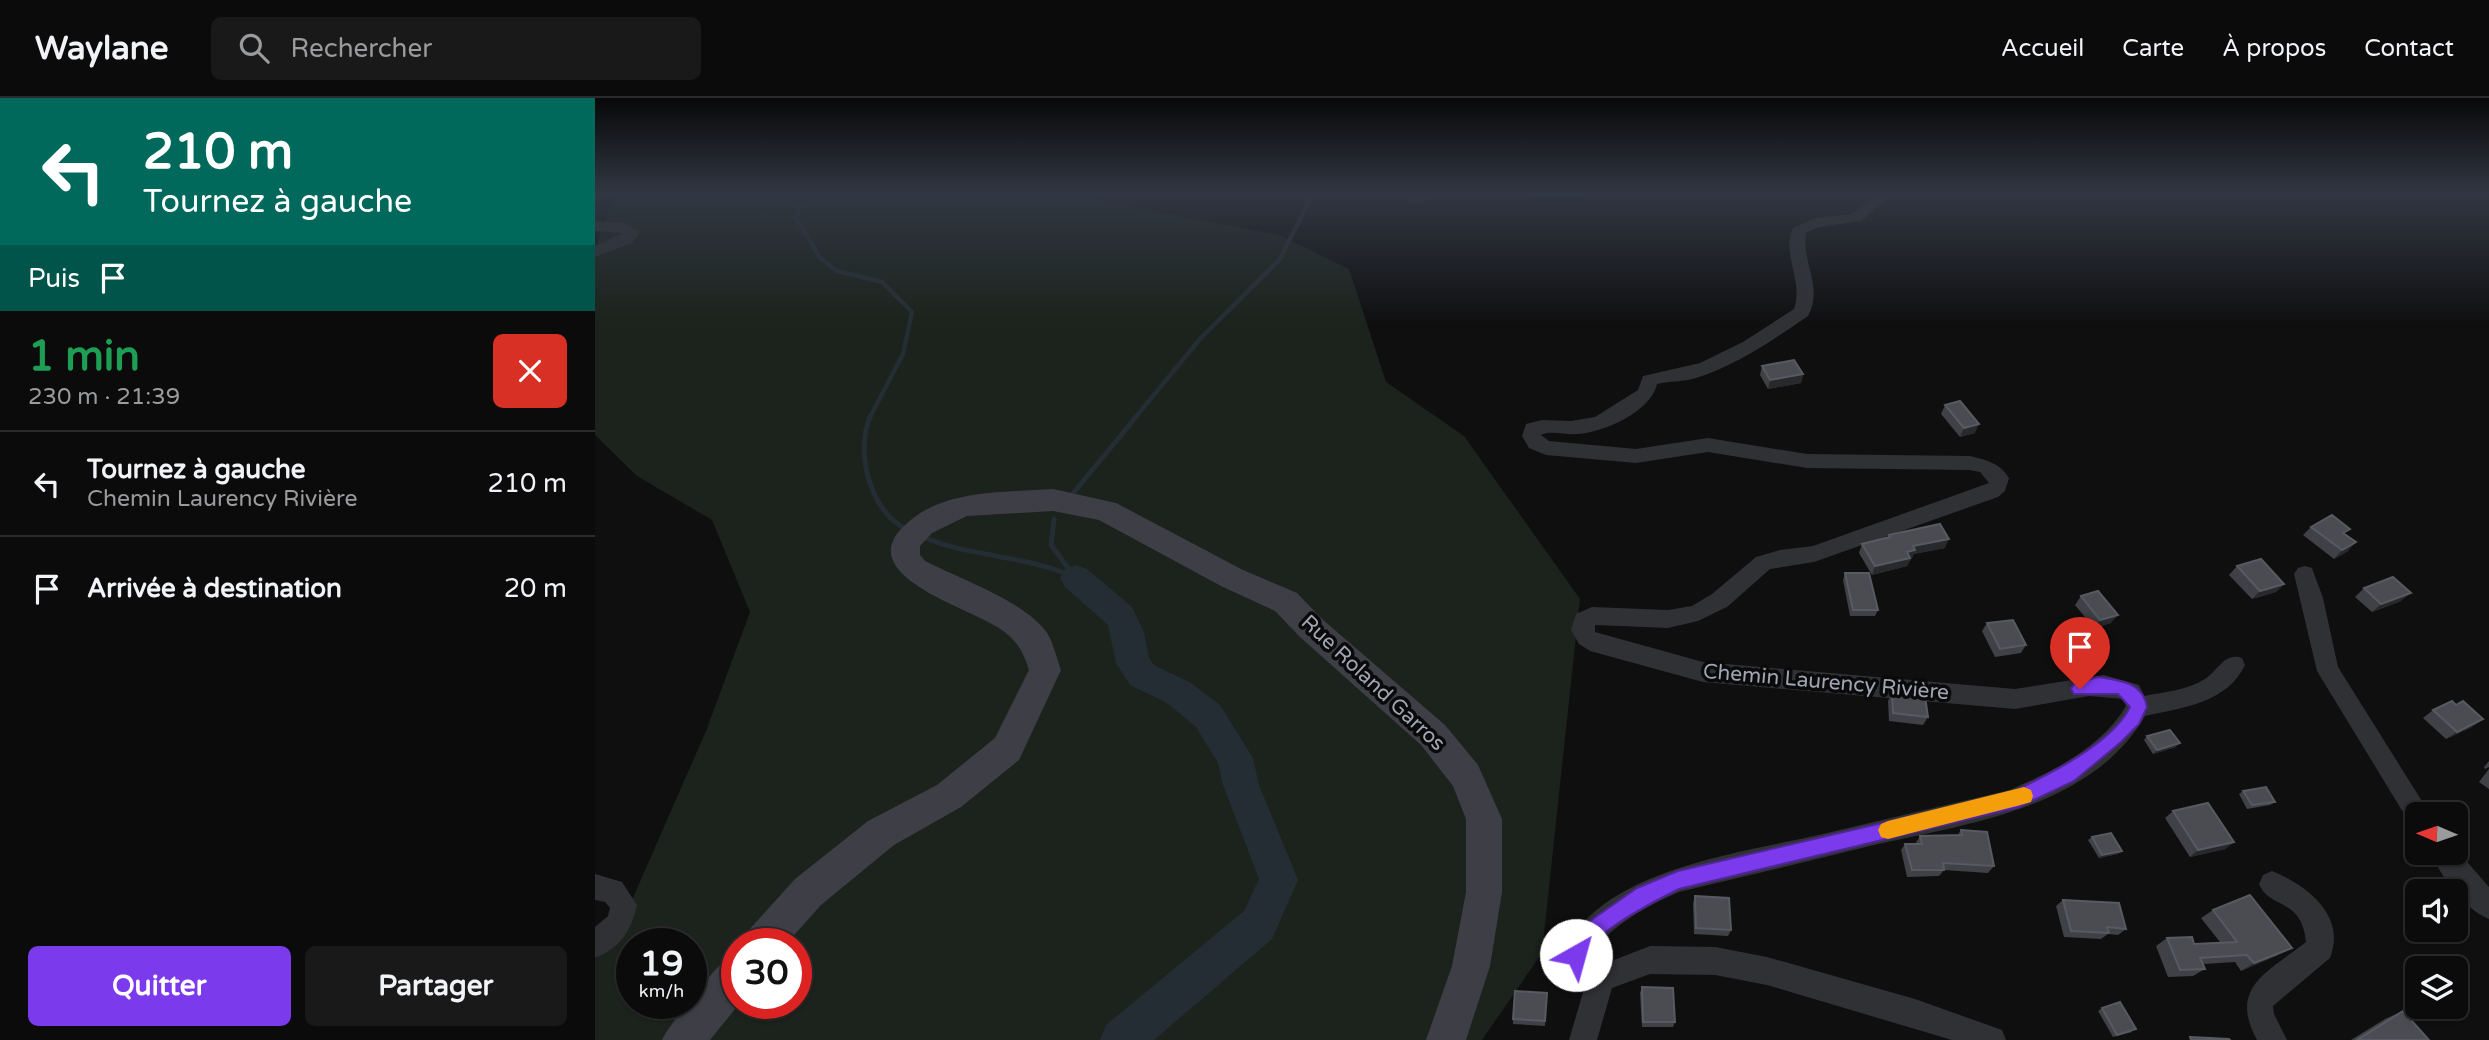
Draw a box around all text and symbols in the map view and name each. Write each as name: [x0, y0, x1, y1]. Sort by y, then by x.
search box: [211, 17, 701, 80]
text: Waylane: [35, 29, 169, 68]
icon: search: [235, 29, 273, 67]
text: Rechercher: [291, 33, 432, 64]
text: Accueil: [2001, 34, 2084, 63]
text: Carte: [2122, 34, 2184, 63]
text: À propos: [2222, 34, 2326, 63]
text: Contact: [2364, 34, 2454, 63]
text: 210 m: [143, 123, 293, 182]
icon: left: [28, 126, 119, 217]
text: Tournez à gauche: [143, 183, 412, 221]
icon: arrive: [94, 259, 132, 297]
text: Puis: [28, 263, 80, 294]
text: 1 min: [28, 331, 140, 382]
button: close: [493, 334, 567, 408]
text: 230 m · 21:39: [28, 383, 180, 411]
text: Tournez à gauche: [87, 454, 306, 485]
icon: left: [28, 465, 66, 503]
text: 210 m: [487, 468, 567, 499]
text: Chemin Laurency Rivière: [87, 485, 358, 513]
icon: arrive: [28, 570, 66, 608]
text: Arrivée à destination: [87, 573, 342, 604]
text: 20 m: [504, 573, 567, 604]
street label: Rue Roland Garros: [1296, 610, 1450, 756]
pin: [2050, 617, 2110, 689]
icon: arrive: [2061, 628, 2099, 666]
street label: Chemin Laurency Rivière: [1702, 659, 1950, 705]
north arrow: [2405, 802, 2467, 864]
map controls: [2405, 802, 2468, 1019]
button: sound: [2405, 879, 2468, 942]
position arrow: [1539, 918, 1613, 992]
speed limit sign: 30: [721, 928, 812, 1019]
text: 19: [640, 943, 683, 985]
button: Quitter: [28, 946, 291, 1026]
button: Partager: [305, 946, 567, 1026]
button: layers: [2405, 956, 2468, 1019]
text: km/h: [639, 980, 684, 1002]

